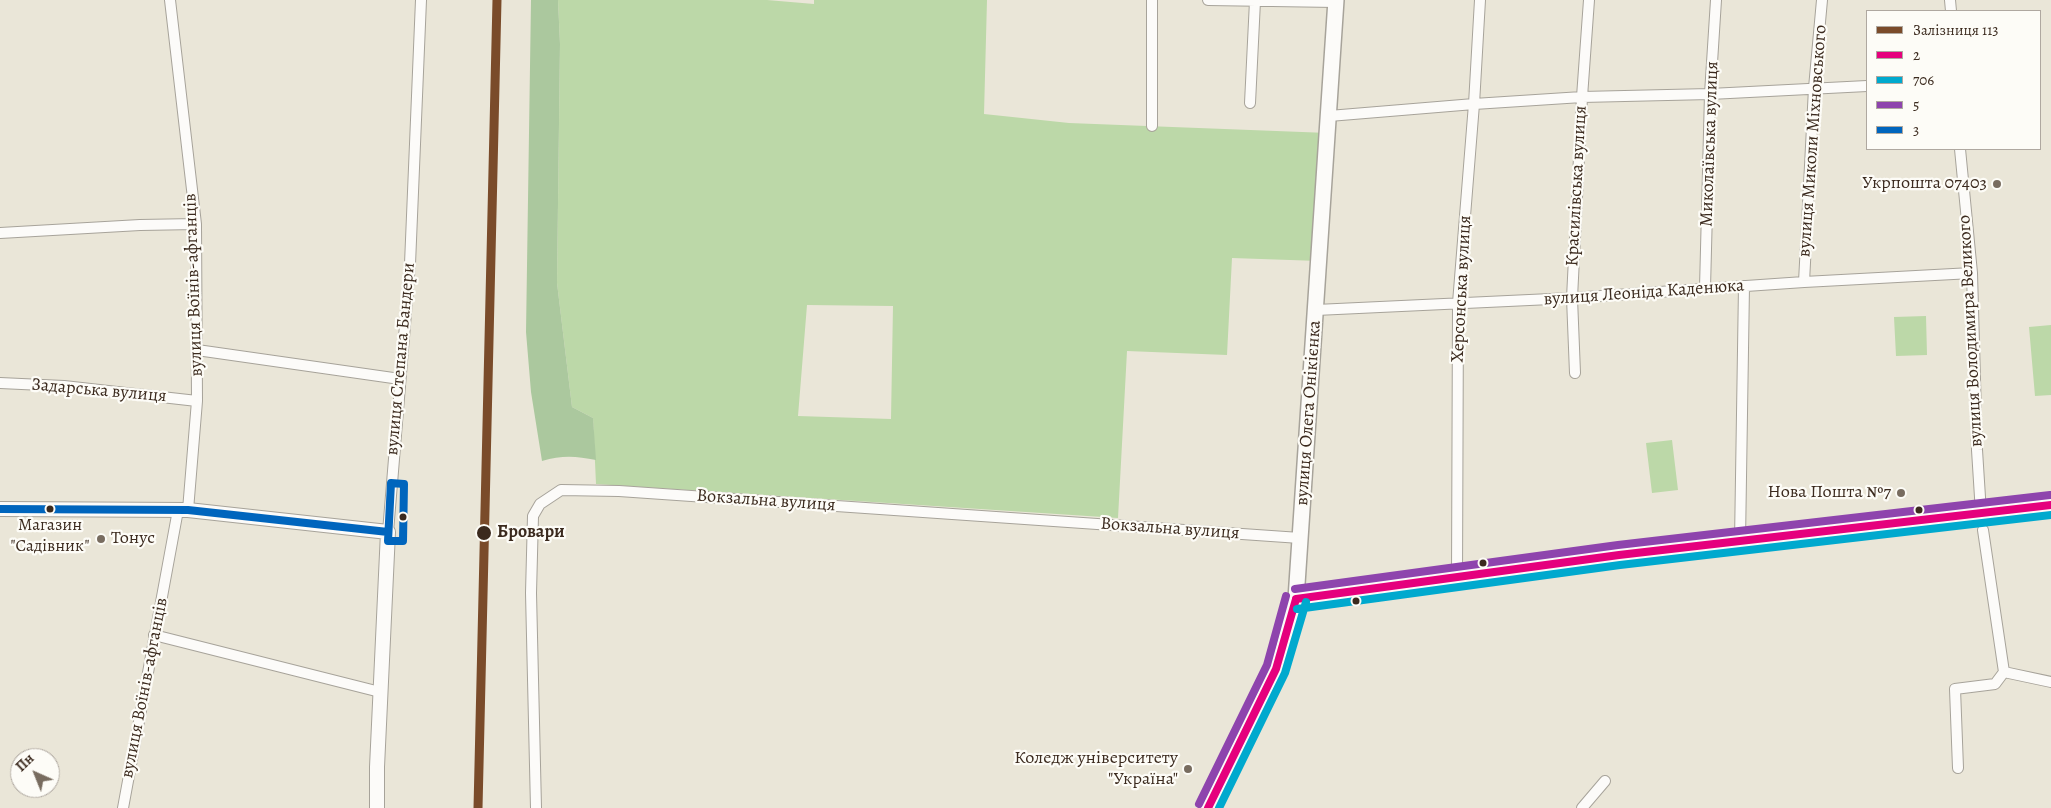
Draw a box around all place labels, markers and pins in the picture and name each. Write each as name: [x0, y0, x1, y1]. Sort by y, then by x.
place label: Укрпошта 07403: [1862, 173, 1987, 195]
marker: Укрпошта 07403: [1991, 178, 2003, 190]
place label: Нова Пошта №7: [1767, 482, 1891, 504]
marker: Нова Пошта №7: [1895, 487, 1907, 499]
marker: Магазин "Садівник": [45, 504, 55, 514]
unlabelled marker: [1914, 505, 1924, 515]
unlabelled marker: [398, 512, 408, 522]
place label: Магазин "Садівник": [10, 516, 90, 556]
place label: Бровари: [497, 522, 565, 544]
marker: Бровари: [475, 524, 493, 542]
place label: Тонус: [111, 528, 155, 550]
marker: Тонус: [95, 533, 107, 545]
unlabelled marker: [1478, 558, 1488, 568]
unlabelled marker: [1351, 596, 1361, 606]
place label: Коледж університету "Україна": [1014, 748, 1178, 791]
marker: Коледж університету "Україна": [1182, 763, 1194, 775]

